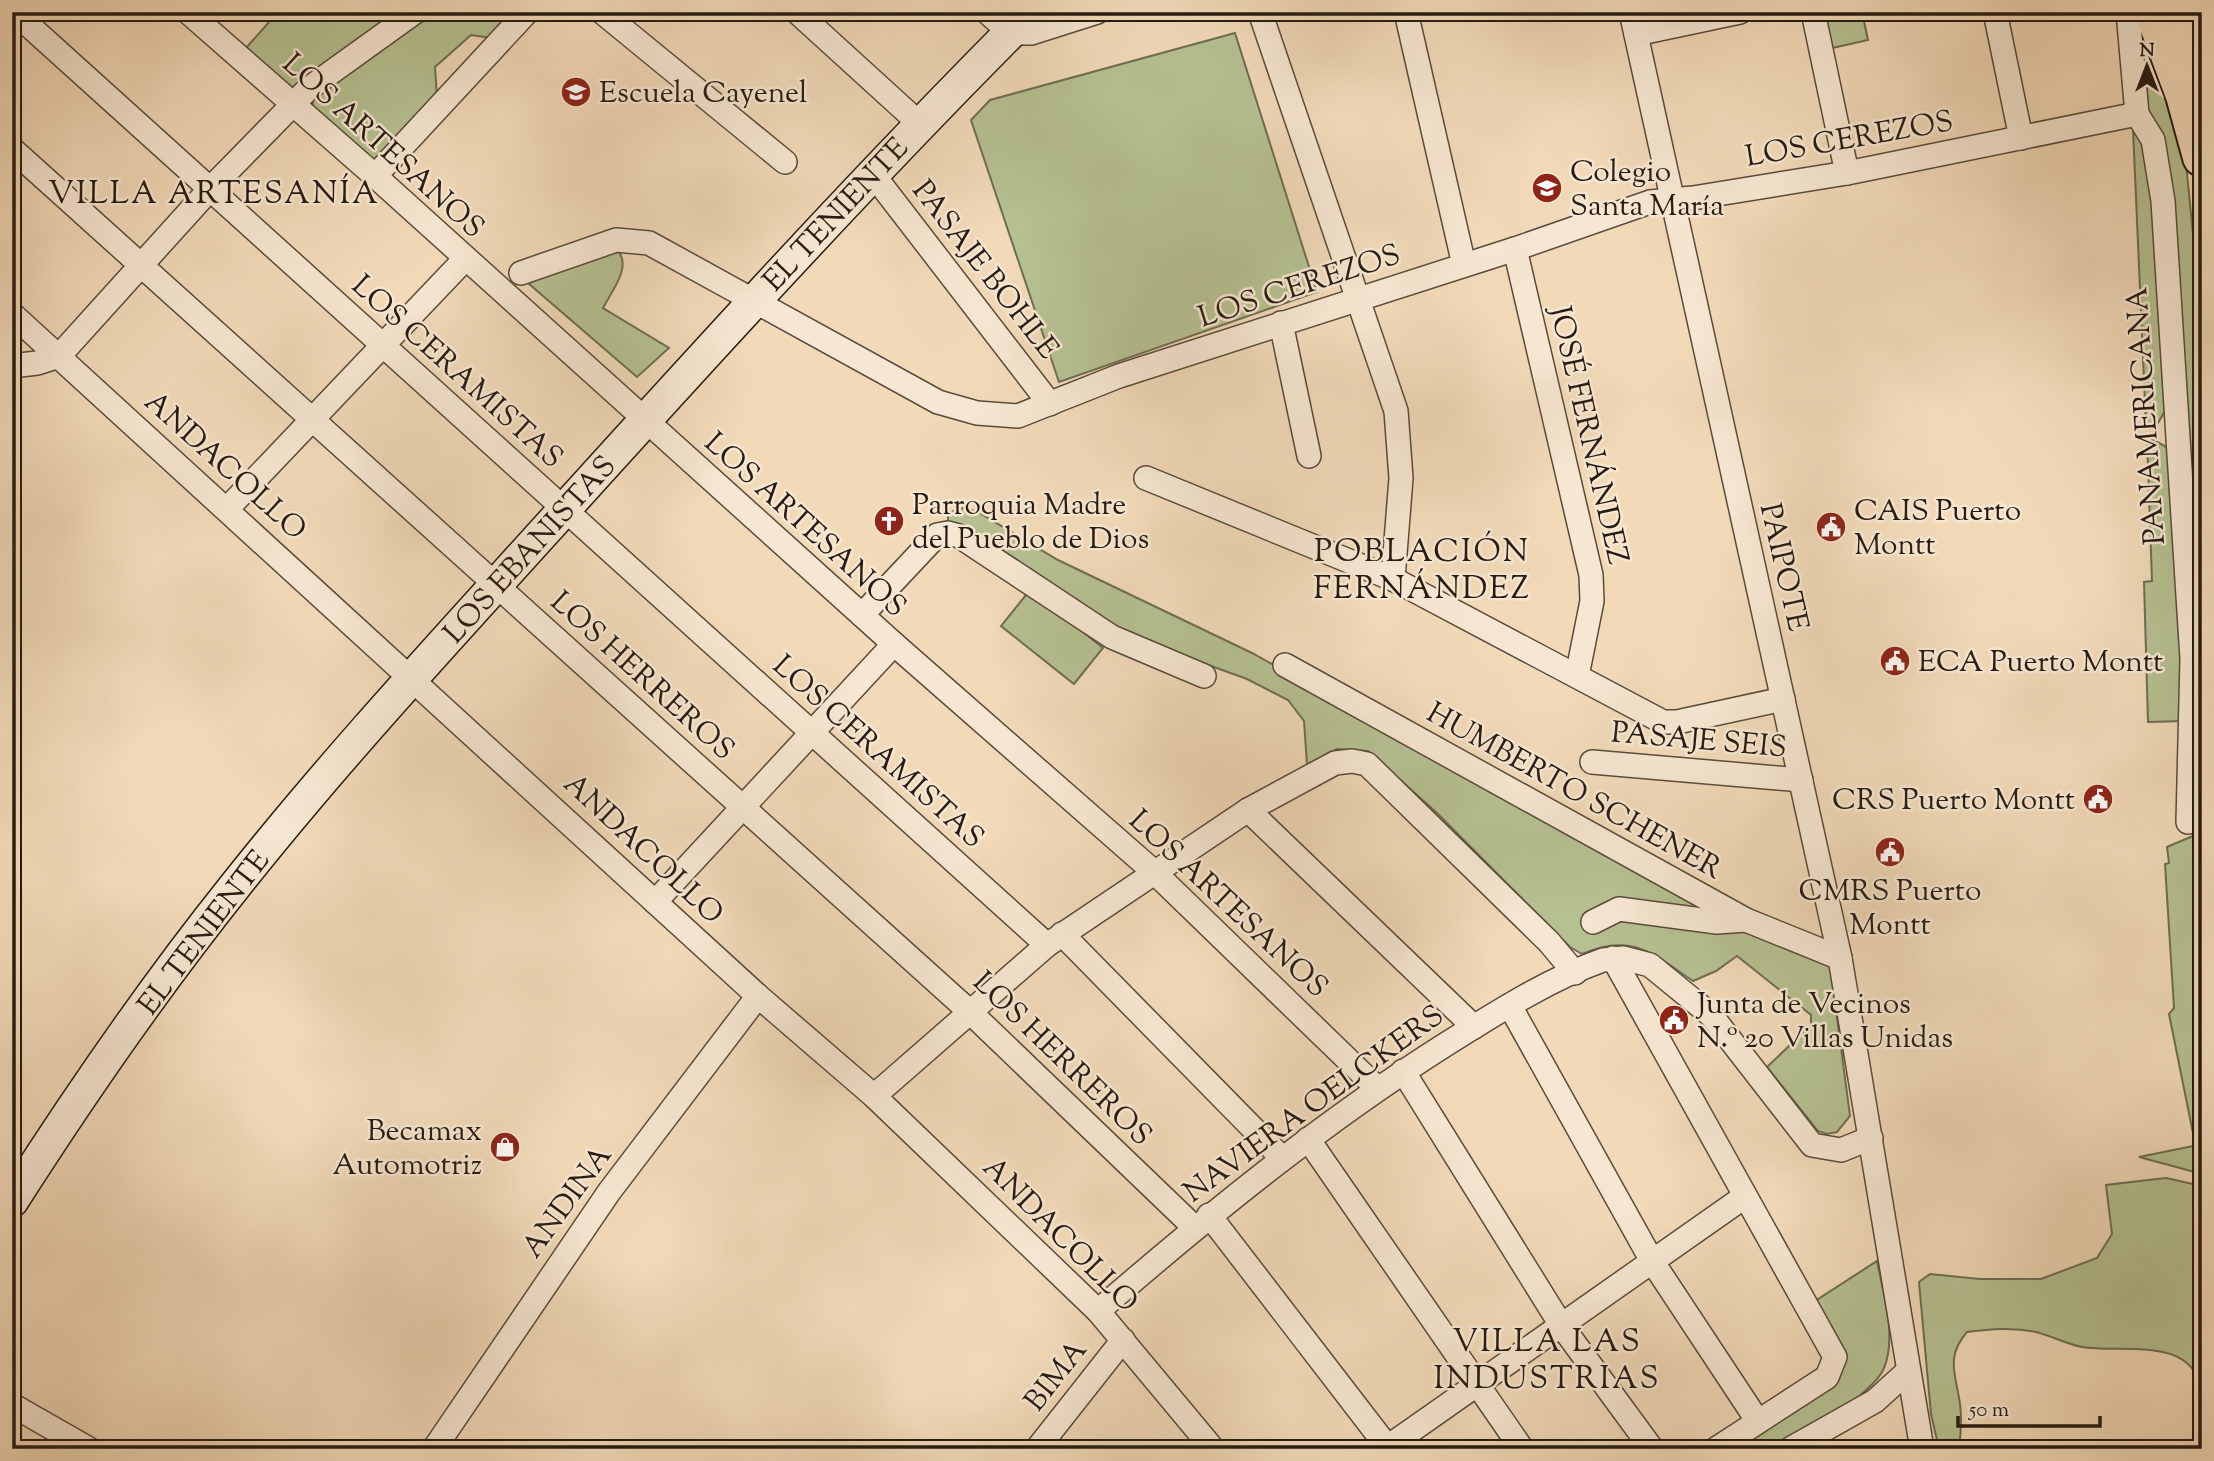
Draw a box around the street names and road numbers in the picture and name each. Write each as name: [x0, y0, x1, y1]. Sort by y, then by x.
street label: LOS ARTESANOS: [272, 44, 493, 250]
street label: LOS CEREZOS: [1742, 101, 1957, 180]
street label: EL TENIENTE: [754, 129, 920, 302]
street label: PASAJE BOHLE: [900, 172, 1068, 369]
street label: LOS CEREZOS: [1193, 234, 1406, 340]
street label: LOS CERAMISTAS: [341, 266, 572, 480]
street label: PANAMERICANA: [2117, 285, 2178, 546]
street label: JOSÉ FERNÁNDEZ: [1537, 300, 1638, 569]
street label: ANDACOLLO: [134, 382, 315, 551]
street label: LOS ARTESANOS: [694, 423, 915, 629]
street label: LOS EBANISTAS: [434, 447, 627, 654]
street label: PAIPOTE: [1747, 499, 1818, 636]
street label: LOS HERREROS: [540, 582, 743, 772]
street label: LOS CERAMISTAS: [762, 646, 993, 860]
street label: HUMBERTO SCHENER: [1418, 693, 1730, 892]
street label: PASAJE SEIS: [1609, 712, 1788, 771]
street label: ANDACOLLO: [553, 764, 732, 935]
street label: LOS ARTESANOS: [1118, 801, 1337, 1009]
street label: EL TENIENTE: [129, 842, 281, 1025]
street label: LOS HERREROS: [962, 963, 1161, 1157]
street label: NAVIERA OELCKERS: [1175, 996, 1454, 1214]
street label: ANDINA: [512, 1137, 624, 1268]
street label: ANDACOLLO: [972, 1148, 1147, 1323]
street label: BIMA: [1015, 1332, 1099, 1422]

